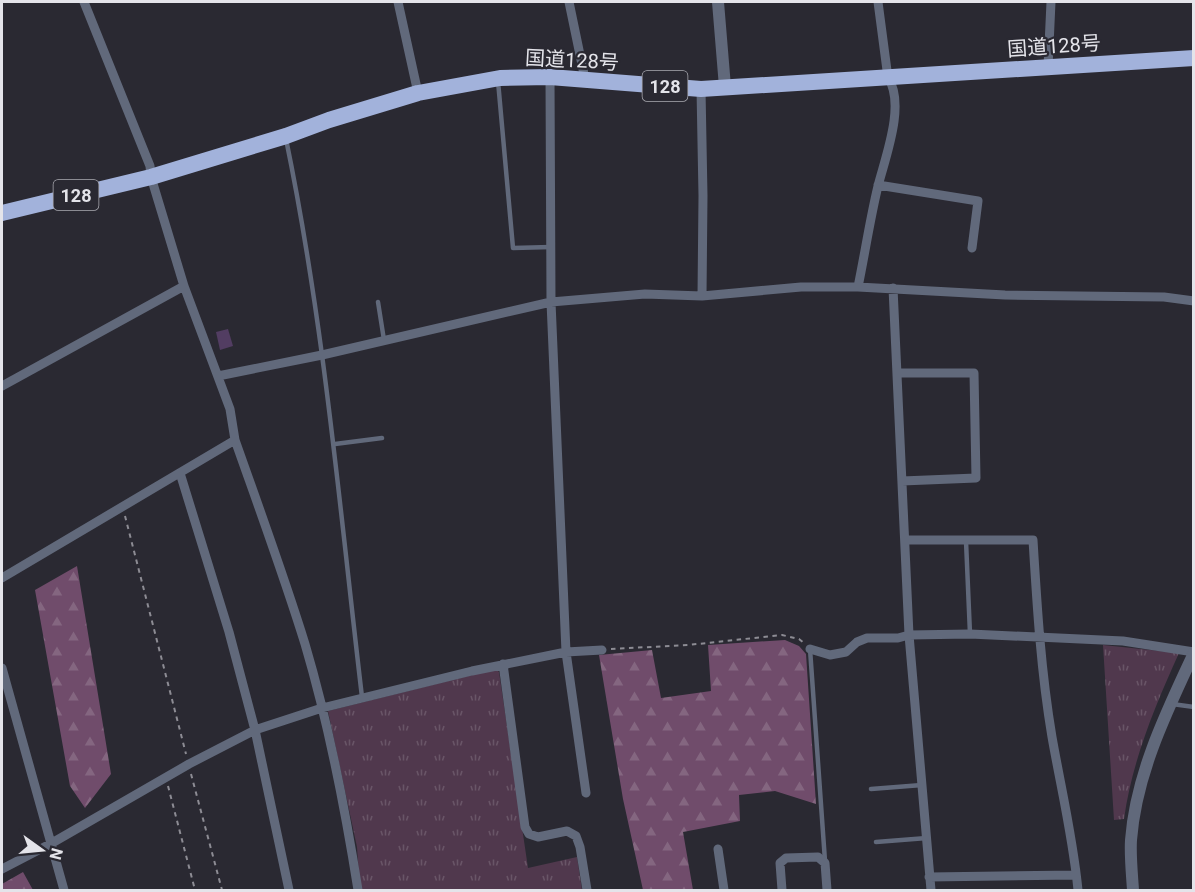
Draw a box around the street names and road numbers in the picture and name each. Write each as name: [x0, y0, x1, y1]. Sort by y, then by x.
street label: 国道128号: [1006, 31, 1102, 61]
street label: 国道128号: [525, 46, 619, 74]
road number: 128: [642, 71, 688, 101]
road number: 128: [54, 180, 98, 210]

